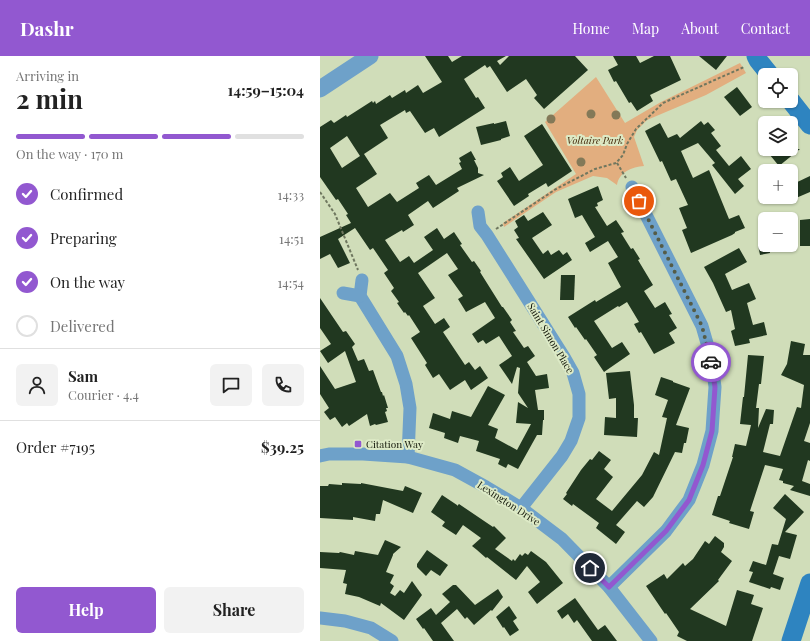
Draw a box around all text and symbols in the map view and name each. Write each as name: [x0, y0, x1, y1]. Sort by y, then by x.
text: Dashr: [20, 15, 74, 41]
text: Home: [572, 19, 610, 38]
text: Map: [632, 19, 659, 38]
text: About: [681, 19, 719, 38]
text: Contact: [741, 19, 790, 38]
text: Arriving in: [16, 67, 79, 84]
map controls: [758, 68, 798, 252]
button: locate: [758, 68, 798, 108]
text: 14:59–15:04: [228, 80, 304, 100]
text: 2 min: [16, 81, 83, 116]
button: layers: [758, 116, 798, 156]
park label: Voltaire Park: [567, 133, 623, 147]
text: On the way · 170 m: [16, 145, 123, 162]
button: +: [758, 164, 798, 204]
icon: check: [16, 183, 38, 205]
text: Confirmed: [50, 184, 123, 204]
pin: [622, 184, 656, 218]
text: 14:33: [278, 186, 304, 203]
icon: bag: [628, 190, 650, 212]
button: −: [758, 212, 798, 252]
icon: check: [16, 227, 38, 249]
text: Preparing: [50, 228, 117, 248]
text: 14:51: [279, 230, 304, 247]
icon: check: [16, 271, 38, 293]
text: On the way: [50, 272, 125, 292]
text: 14:54: [277, 274, 304, 291]
street label: Saint Simon Place: [524, 300, 578, 376]
text: Delivered: [50, 316, 115, 336]
courier: [691, 342, 731, 382]
icon: car: [700, 351, 722, 373]
button: person: [16, 364, 58, 406]
button: chat: [210, 364, 252, 406]
button: phone: [262, 364, 304, 406]
text: Sam: [68, 366, 98, 386]
text: Courier · 4.4: [68, 386, 139, 403]
text: Order #7195: [16, 437, 95, 457]
text: $39.25: [261, 437, 304, 457]
place label: Citation Way: [366, 437, 423, 451]
marker: Citation Way: [353, 439, 363, 449]
street label: Lexington Drive: [475, 478, 543, 528]
pin: [573, 551, 607, 585]
icon: home: [579, 557, 601, 579]
button: Help: [16, 587, 156, 633]
button: Share: [164, 587, 304, 633]

